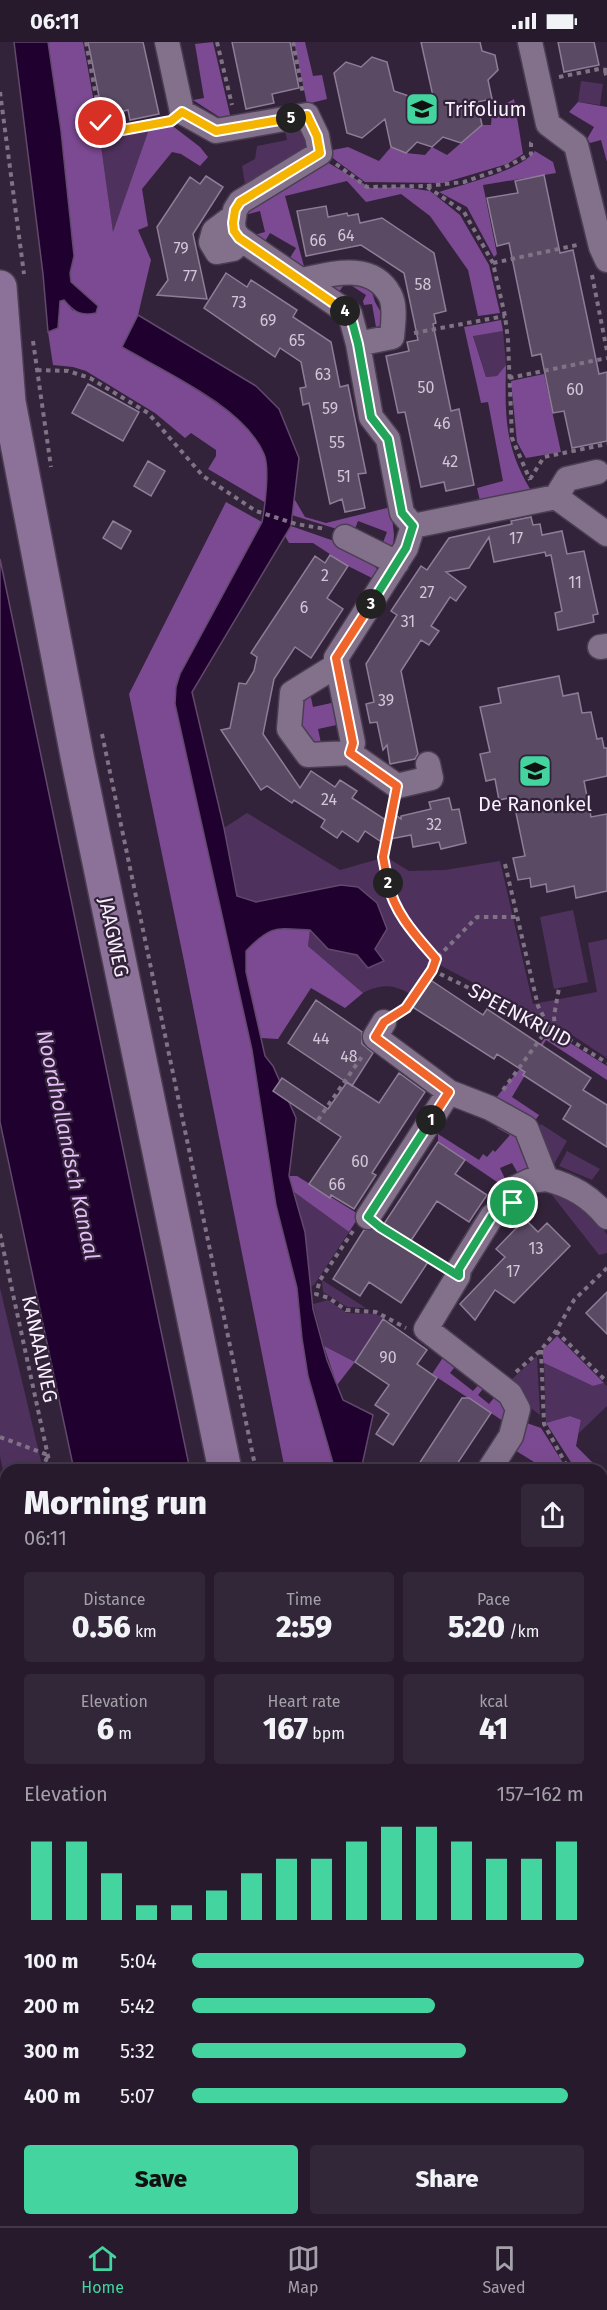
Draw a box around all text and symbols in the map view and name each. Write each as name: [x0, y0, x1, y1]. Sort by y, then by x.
text: 06:11: [30, 8, 80, 35]
school or university icon: Trifolium: [404, 91, 440, 127]
pin: [75, 97, 126, 148]
place label: Trifolium: [445, 97, 527, 121]
pin: 5: [276, 103, 306, 133]
icon: check: [84, 106, 117, 139]
text: 5: [287, 108, 295, 127]
house number: 64: [337, 226, 355, 245]
house number: 66: [309, 231, 327, 250]
house number: 79: [173, 239, 189, 258]
house number: 77: [183, 267, 197, 286]
house number: 58: [415, 275, 432, 294]
house number: 73: [232, 293, 246, 312]
pin: 4: [330, 296, 360, 326]
text: 4: [340, 301, 350, 320]
house number: 69: [260, 311, 276, 330]
house number: 65: [289, 331, 305, 350]
house number: 63: [315, 365, 331, 384]
house number: 50: [418, 378, 435, 397]
house number: 60: [566, 380, 584, 399]
house number: 59: [322, 399, 338, 418]
house number: 46: [433, 414, 451, 433]
house number: 55: [329, 433, 345, 452]
house number: 42: [442, 452, 458, 471]
house number: 51: [337, 467, 351, 486]
house number: 17: [509, 529, 523, 548]
house number: 2: [321, 566, 329, 585]
house number: 11: [568, 573, 582, 592]
house number: 27: [420, 583, 434, 602]
pin: 3: [356, 589, 386, 619]
text: 3: [367, 594, 375, 613]
house number: 6: [300, 598, 308, 617]
house number: 31: [401, 612, 415, 631]
house number: 39: [378, 691, 394, 710]
school or university icon: De Ranonkel: [517, 753, 553, 789]
house number: 24: [321, 790, 337, 809]
place label: De Ranonkel: [478, 792, 592, 816]
house number: 32: [426, 815, 442, 834]
pin: 2: [373, 868, 403, 898]
text: 2: [384, 873, 392, 892]
street label: JAAGWEG: [94, 895, 134, 979]
street label: SPEENKRUID: [464, 978, 576, 1052]
water label: Noordhollandsch Kanaal: [31, 1028, 105, 1262]
house number: 44: [312, 1029, 330, 1048]
house number: 48: [340, 1047, 358, 1066]
pin: 1: [416, 1105, 446, 1135]
text: 1: [427, 1110, 435, 1129]
house number: 60: [351, 1152, 369, 1171]
house number: 66: [328, 1175, 346, 1194]
pin: [487, 1177, 538, 1228]
icon: arrive: [496, 1186, 529, 1219]
house number: 13: [529, 1239, 543, 1258]
house number: 17: [506, 1262, 520, 1281]
street label: KANAALWEG: [17, 1293, 63, 1405]
house number: 90: [379, 1348, 397, 1367]
text: Morning run: [24, 1483, 207, 1523]
button: share: [521, 1484, 584, 1547]
text: 06:11: [24, 1526, 67, 1550]
text: Distance: [83, 1590, 145, 1609]
text: Time: [286, 1590, 322, 1609]
text: Pace: [477, 1590, 510, 1609]
text: 0.56: [72, 1609, 131, 1645]
text: 2:59: [276, 1609, 332, 1645]
text: 5:20: [448, 1609, 505, 1645]
text: km: [131, 1622, 157, 1641]
text: /km: [505, 1622, 539, 1641]
text: Elevation: [81, 1692, 148, 1711]
text: Heart rate: [268, 1692, 340, 1711]
text: kcal: [479, 1692, 508, 1711]
text: 6: [97, 1711, 114, 1747]
text: 167: [263, 1711, 308, 1747]
text: 41: [479, 1711, 508, 1747]
text: m: [114, 1724, 132, 1743]
text: bpm: [308, 1724, 345, 1743]
text: Elevation: [24, 1782, 108, 1806]
text: 157–162 m: [497, 1782, 584, 1806]
text: 100 m: [24, 1949, 78, 1973]
text: 5:04: [120, 1949, 157, 1973]
text: 200 m: [24, 1994, 79, 2018]
text: 5:42: [120, 1994, 155, 2018]
text: 300 m: [24, 2039, 79, 2063]
text: 5:32: [120, 2039, 155, 2063]
text: 400 m: [24, 2084, 80, 2108]
text: 5:07: [120, 2084, 154, 2108]
button: Save: [24, 2145, 298, 2214]
button: Share: [310, 2145, 584, 2214]
tab: Home: [81, 2242, 124, 2297]
tab: Map: [287, 2242, 320, 2297]
tab: Saved: [482, 2242, 526, 2297]

